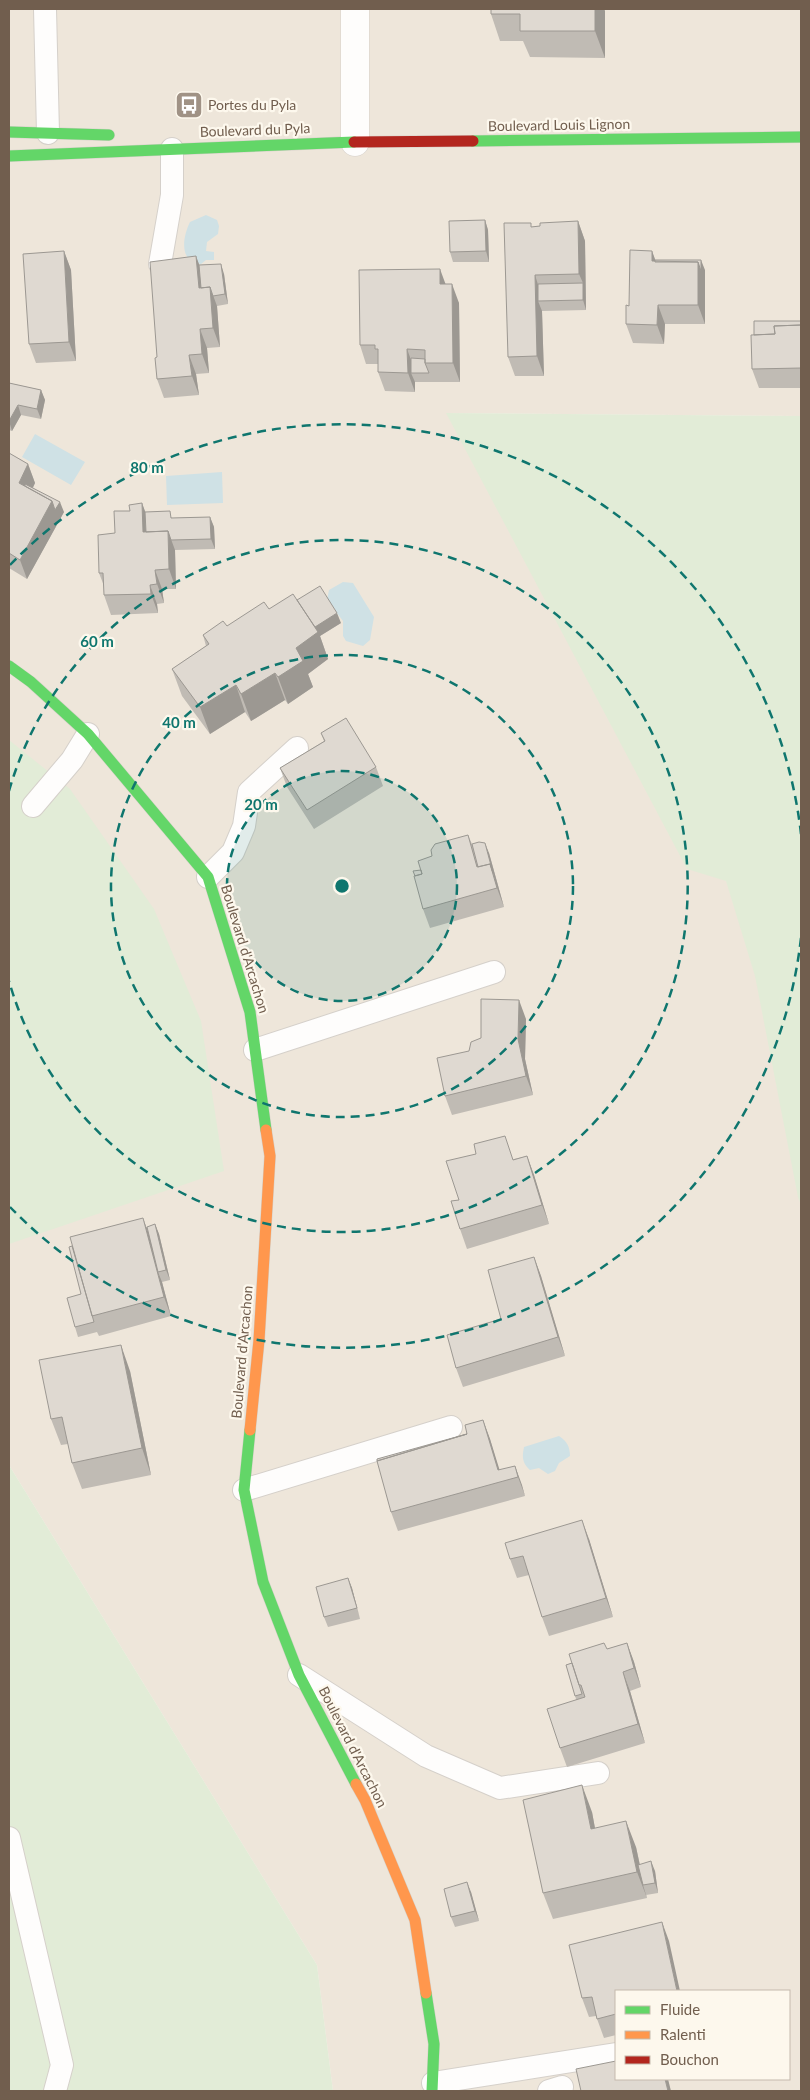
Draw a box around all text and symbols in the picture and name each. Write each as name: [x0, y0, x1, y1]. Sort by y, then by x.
bus stop icon: Portes du Pyla: [174, 90, 204, 120]
place label: Portes du Pyla: [208, 96, 296, 113]
street label: Boulevard Louis Lignon: [488, 115, 630, 134]
street label: Boulevard du Pyla: [199, 119, 311, 140]
text: 80 m: [130, 458, 164, 476]
text: 60 m: [80, 632, 114, 650]
text: 40 m: [162, 713, 196, 731]
text: 20 m: [244, 795, 278, 813]
centre of rings: [333, 877, 351, 895]
street label: Boulevard d'Arcachon: [218, 883, 273, 1015]
street label: Boulevard d'Arcachon: [227, 1285, 256, 1419]
street label: Boulevard d'Arcachon: [316, 1683, 391, 1810]
legend: [615, 1990, 790, 2080]
text: Fluide: [660, 2000, 700, 2018]
text: Ralenti: [660, 2025, 706, 2043]
text: Bouchon: [660, 2050, 719, 2068]

